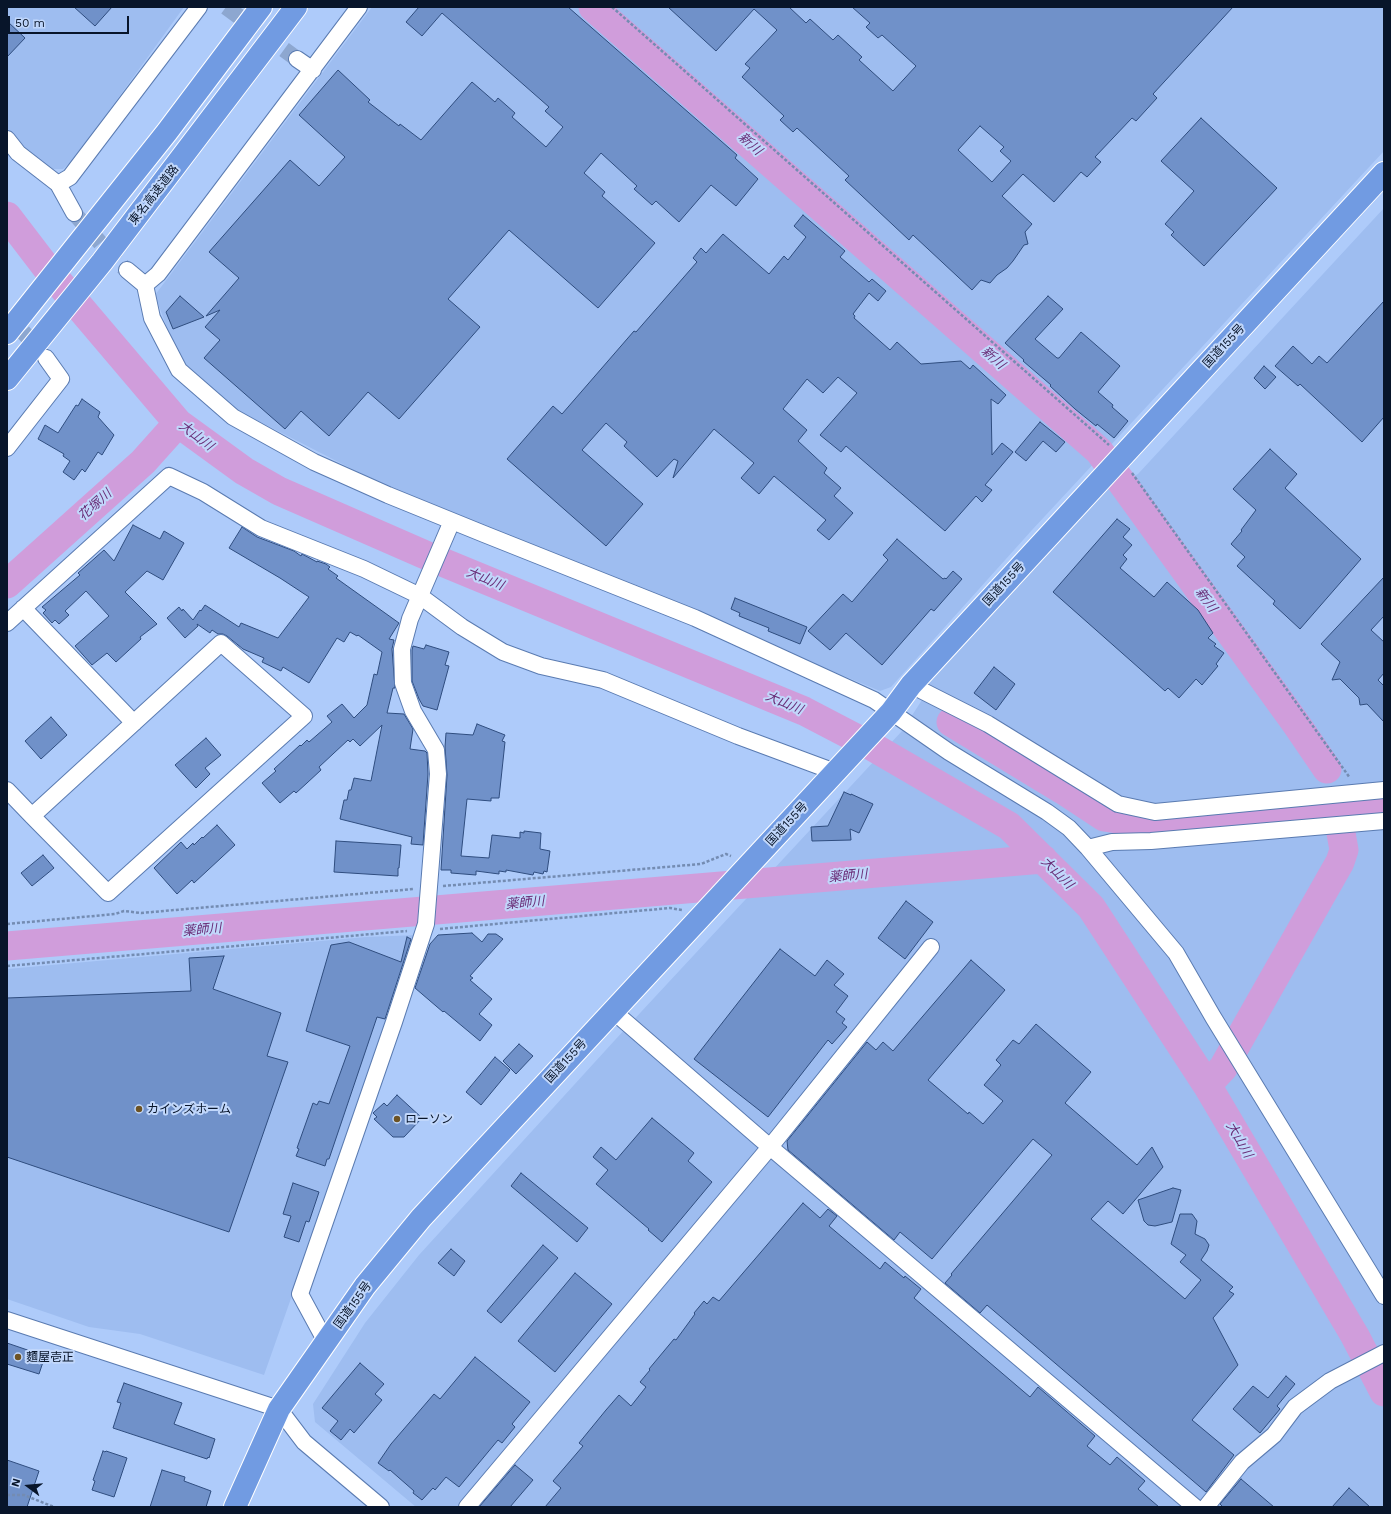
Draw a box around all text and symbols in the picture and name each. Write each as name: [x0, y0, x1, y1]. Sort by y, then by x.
scale bar: [10, 8, 131, 34]
text: 50 m: [15, 16, 45, 30]
water label: 新川: [735, 130, 765, 158]
street label: 東名高速道路: [126, 162, 182, 228]
street label: 国道155号: [1200, 321, 1248, 371]
water label: 新川: [978, 344, 1008, 372]
water label: 大山川: [176, 418, 216, 454]
water label: 花塚川: [75, 486, 115, 524]
street label: 国道155号: [980, 559, 1028, 609]
water label: 大山川: [464, 564, 506, 594]
water label: 新川: [1192, 585, 1220, 615]
water label: 大山川: [763, 688, 805, 718]
street label: 国道155号: [763, 799, 811, 849]
water label: 大山川: [1038, 854, 1076, 892]
water label: 薬師川: [828, 867, 868, 885]
water label: 薬師川: [505, 894, 545, 912]
water label: 薬師川: [182, 921, 222, 939]
street label: 国道155号: [542, 1036, 590, 1086]
place label: カインズホーム: [147, 1102, 231, 1116]
marker: カインズホーム: [134, 1104, 144, 1114]
place label: ローソン: [405, 1112, 453, 1126]
marker: ローソン: [392, 1114, 402, 1124]
water label: 大山川: [1222, 1119, 1256, 1161]
street label: 国道155号: [331, 1279, 375, 1331]
place label: 麵屋壱正: [26, 1350, 74, 1364]
marker: 麵屋壱正: [13, 1352, 23, 1362]
north arrow: [8, 1466, 48, 1506]
text: N: [9, 1477, 23, 1488]

